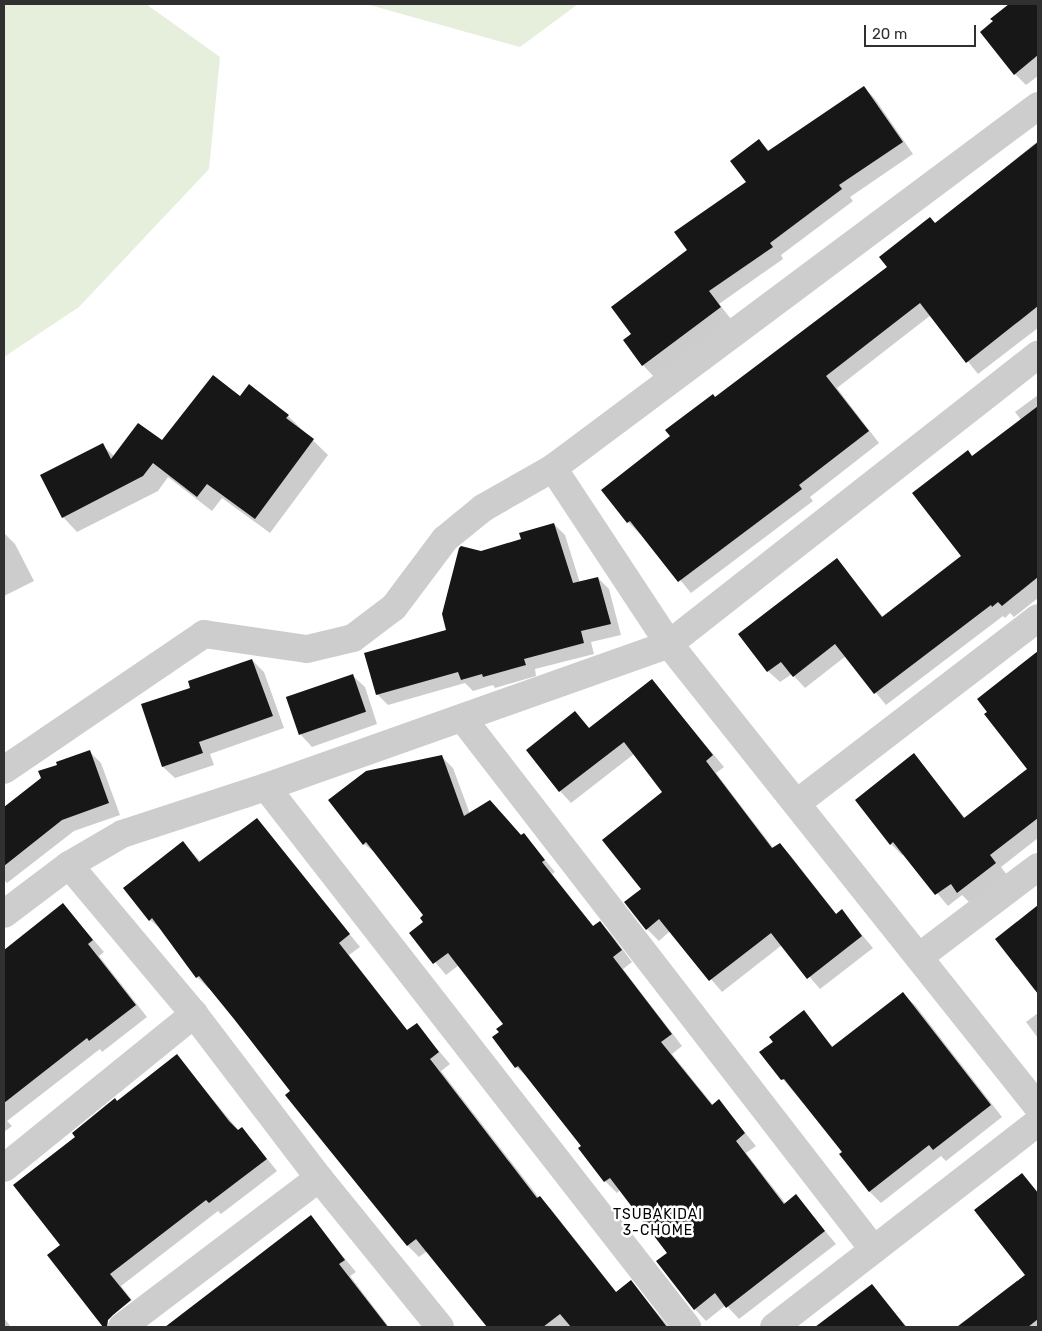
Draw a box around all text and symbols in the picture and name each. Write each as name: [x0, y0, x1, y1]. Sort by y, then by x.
scale bar: [867, 15, 980, 47]
text: 20 m: [872, 25, 907, 43]
district label: TSUBAKIDAI 3-CHOME: [612, 1207, 704, 1240]

